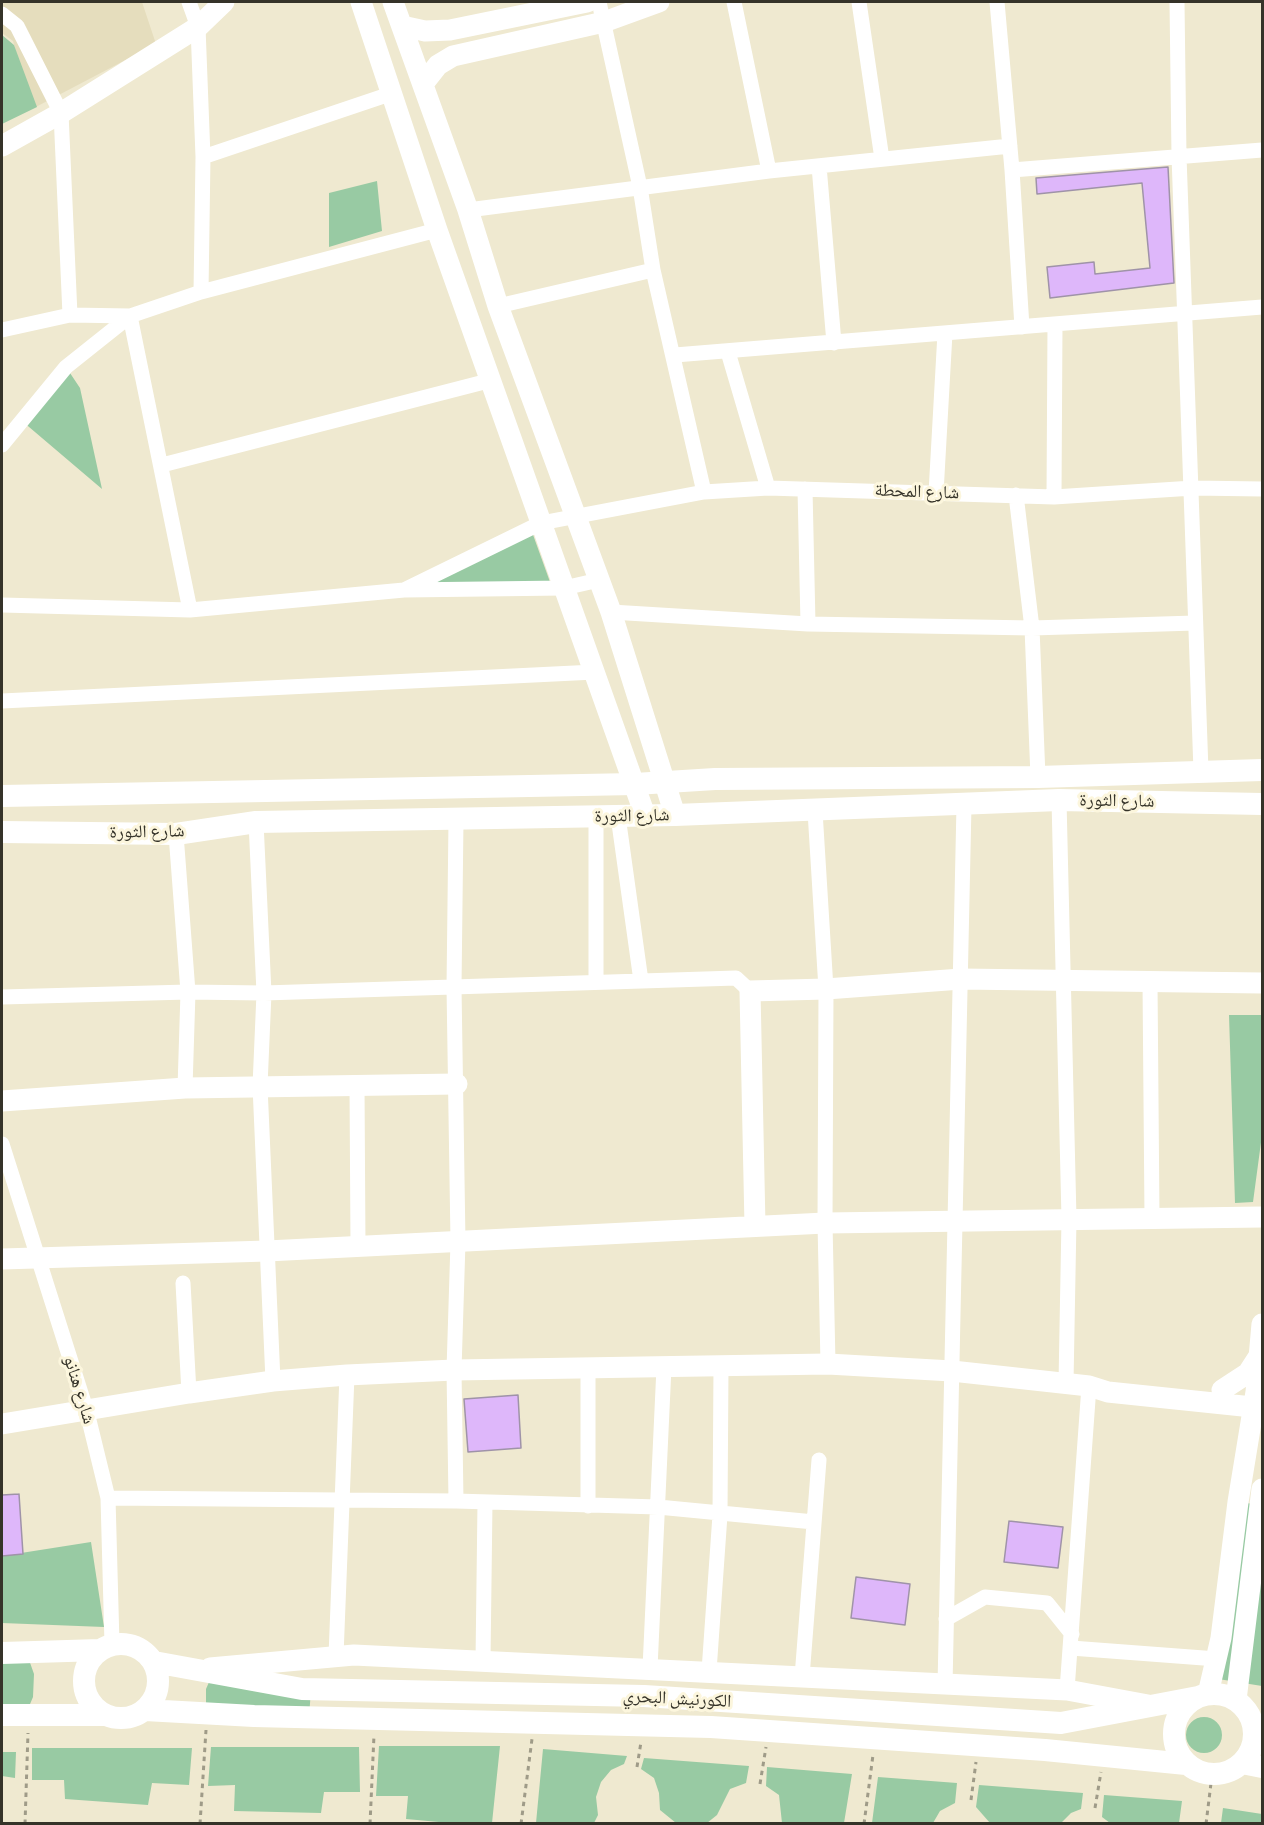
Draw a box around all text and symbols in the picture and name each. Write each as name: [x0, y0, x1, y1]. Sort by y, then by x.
street label: شارع المحطة: [874, 480, 960, 504]
street label: شارع الثورة: [1079, 790, 1155, 812]
street label: شارع الثورة: [594, 805, 670, 827]
street label: شارع الثورة: [109, 821, 185, 843]
street label: شارع هنانو: [58, 1353, 100, 1427]
street label: الكورنيش البحري: [622, 1685, 732, 1713]

